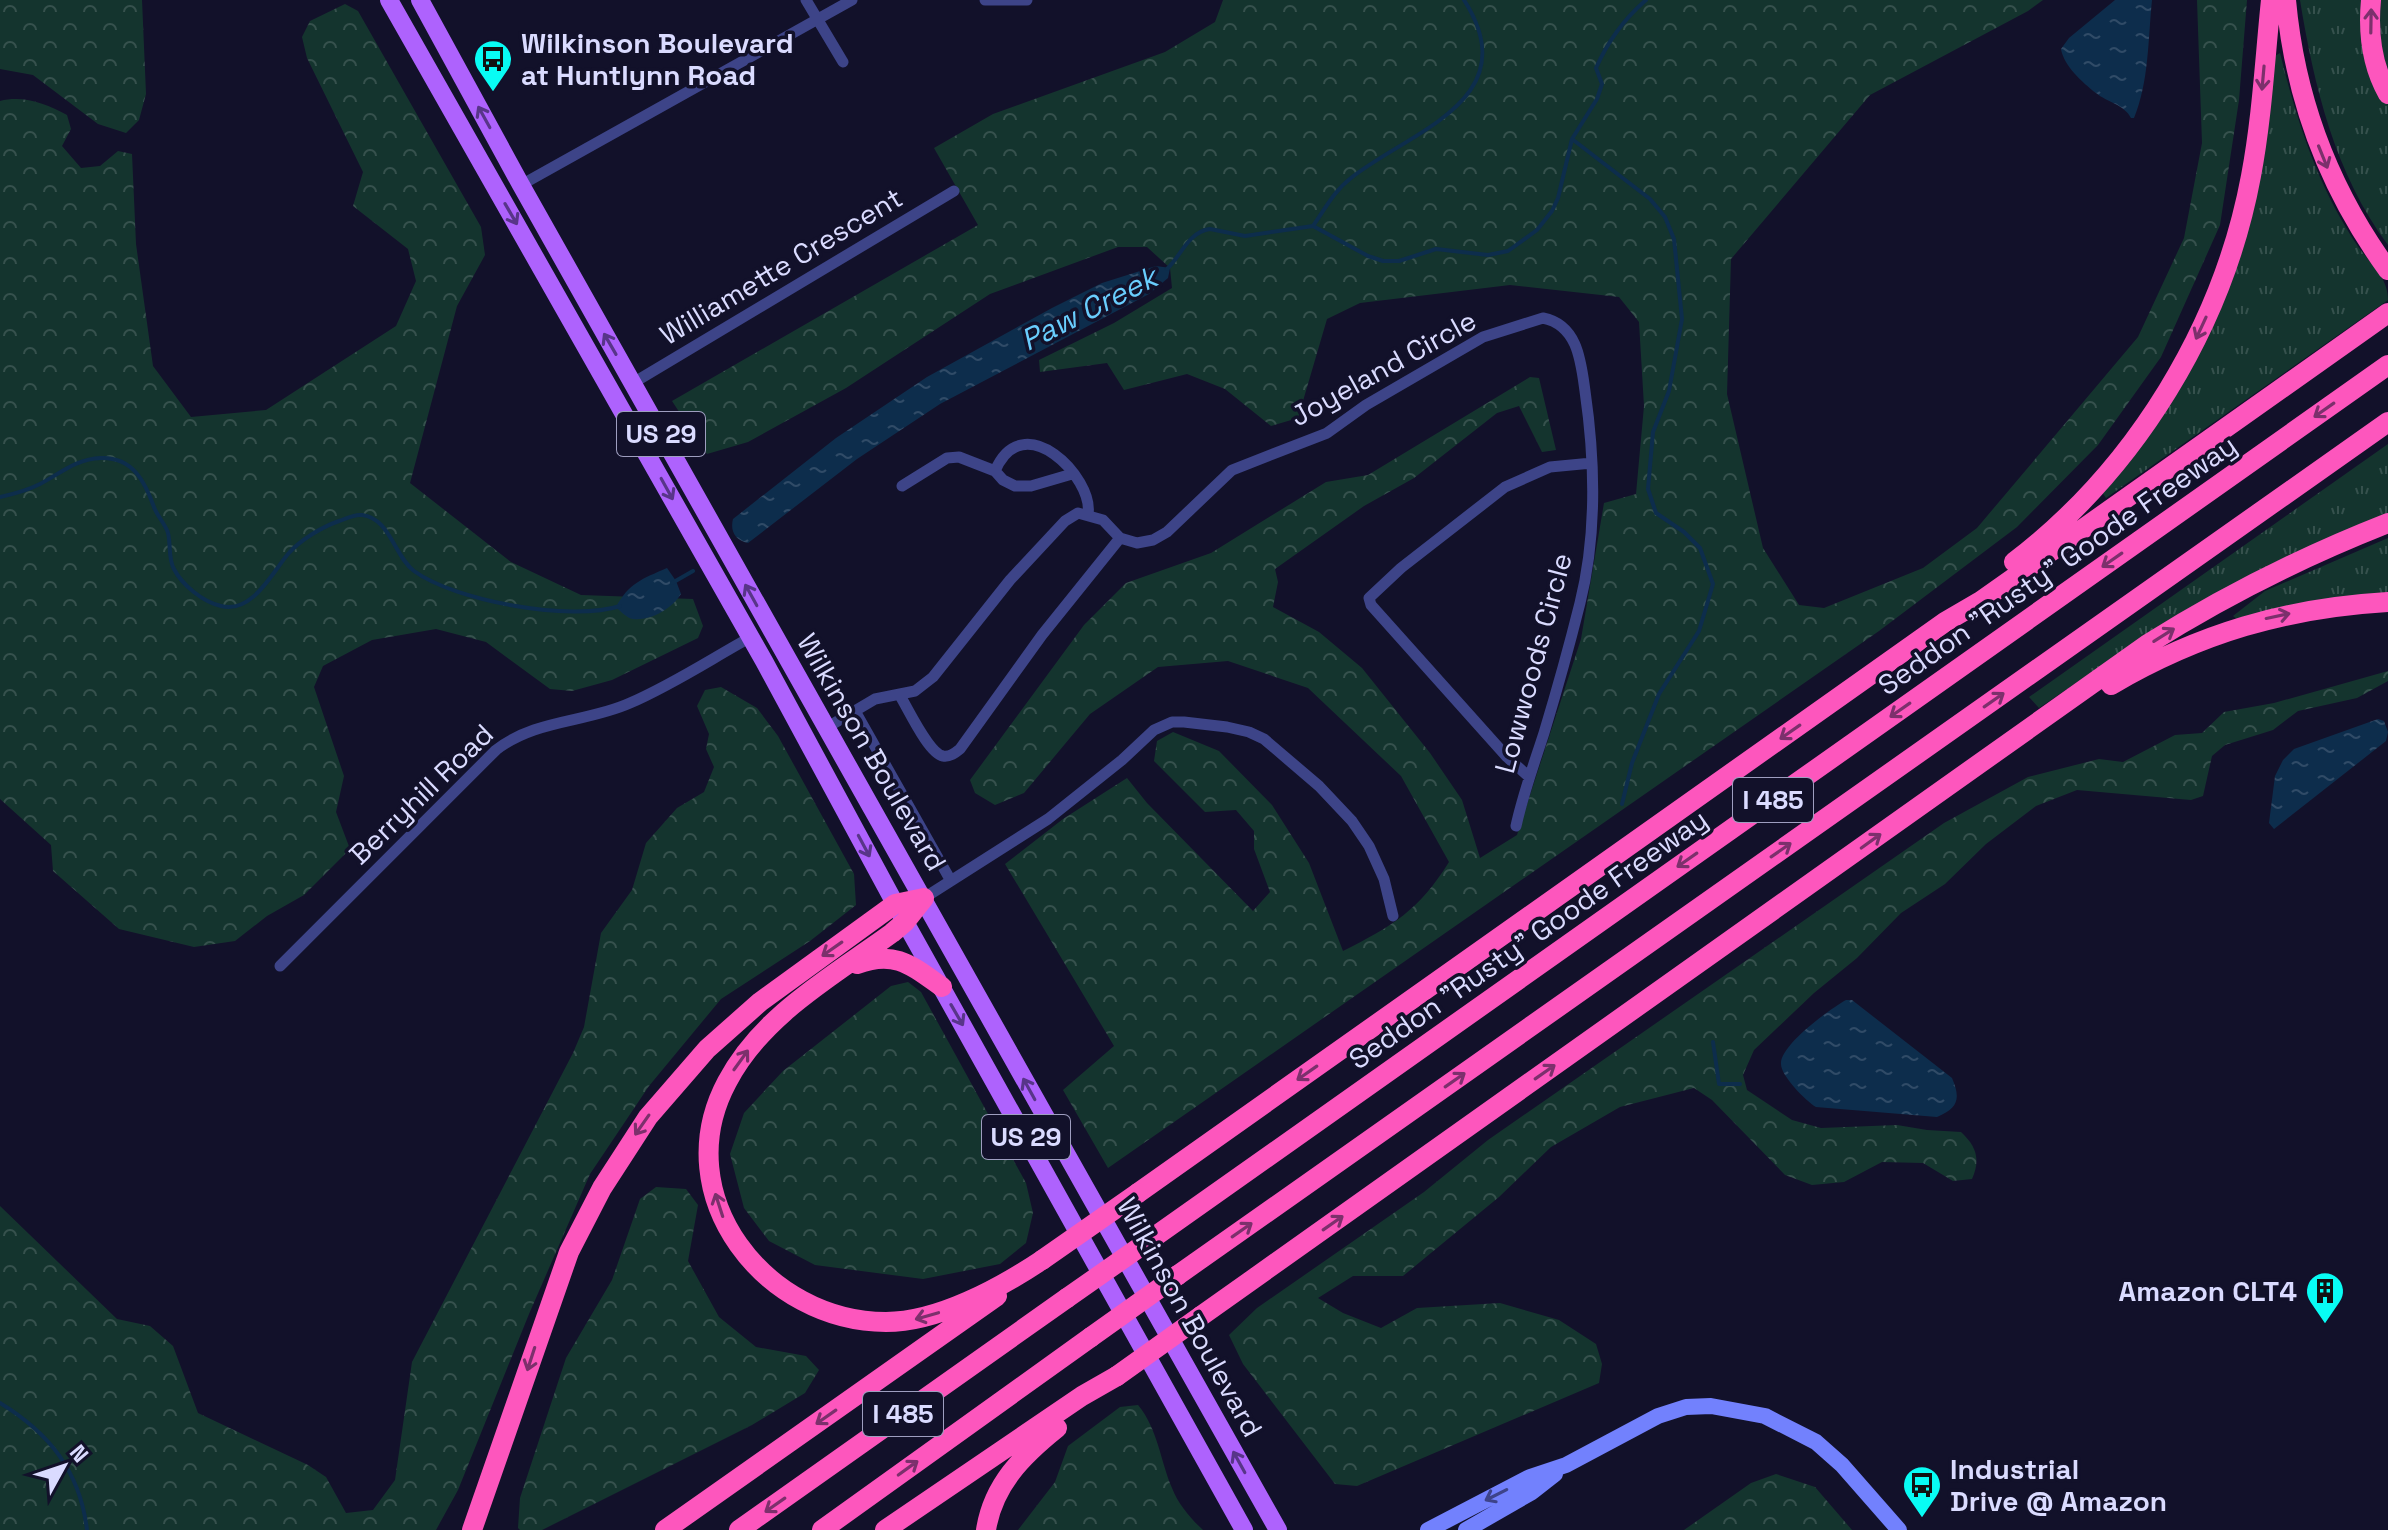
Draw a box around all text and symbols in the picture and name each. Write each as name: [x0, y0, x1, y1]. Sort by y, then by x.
one-way arrow: [2363, 8, 2378, 35]
place label: Wilkinson Boulevard at Huntlynn Road: [521, 25, 794, 93]
bus stop icon: Wilkinson Boulevard at Huntlynn Road: [472, 38, 514, 93]
one-way arrow: [2256, 64, 2271, 91]
one-way arrow: [475, 105, 491, 129]
one-way arrow: [2317, 144, 2331, 169]
street label: Williamette Crescent: [653, 179, 909, 353]
one-way arrow: [503, 202, 519, 225]
water label: Paw Creek: [1014, 256, 1166, 360]
street label: Joyeland Circle: [1284, 302, 1482, 434]
one-way arrow: [2193, 316, 2208, 340]
one-way arrow: [602, 332, 617, 356]
one-way arrow: [2314, 402, 2336, 418]
road number: US 29: [617, 412, 705, 456]
street label: Seddon "Rusty" Goode Freeway: [1871, 427, 2243, 703]
one-way arrow: [660, 476, 675, 500]
street label: Lowwoods Circle: [1486, 549, 1580, 777]
one-way arrow: [2102, 551, 2123, 568]
one-way arrow: [743, 584, 759, 607]
one-way arrow: [2265, 608, 2291, 623]
one-way arrow: [2152, 626, 2175, 642]
street label: Wilkinson Boulevard: [789, 627, 955, 877]
one-way arrow: [1982, 692, 2004, 708]
one-way arrow: [1889, 702, 1911, 718]
street label: Berryhill Road: [341, 716, 501, 872]
one-way arrow: [1779, 724, 1801, 740]
road number: I 485: [1733, 778, 1813, 822]
street label: Seddon "Rusty" Goode Freeway: [1342, 801, 1714, 1077]
one-way arrow: [1860, 832, 1882, 849]
one-way arrow: [857, 834, 872, 858]
one-way arrow: [1770, 842, 1792, 858]
one-way arrow: [1677, 852, 1699, 868]
one-way arrow: [821, 941, 843, 957]
one-way arrow: [950, 1002, 965, 1026]
one-way arrow: [732, 1050, 749, 1071]
one-way arrow: [1534, 1064, 1556, 1080]
one-way arrow: [1297, 1065, 1319, 1081]
one-way arrow: [1443, 1072, 1465, 1088]
one-way arrow: [1021, 1078, 1037, 1102]
one-way arrow: [634, 1114, 650, 1136]
road number: US 29: [982, 1115, 1070, 1159]
street label: Wilkinson Boulevard: [1109, 1191, 1271, 1443]
one-way arrow: [711, 1193, 726, 1218]
one-way arrow: [1322, 1214, 1343, 1231]
one-way arrow: [1231, 1222, 1253, 1238]
building icon: Amazon CLT4: [2304, 1270, 2346, 1325]
place label: Amazon CLT4: [2119, 1273, 2297, 1309]
one-way arrow: [915, 1309, 941, 1324]
one-way arrow: [523, 1346, 538, 1371]
road number: I 485: [863, 1392, 943, 1436]
one-way arrow: [815, 1409, 837, 1425]
north arrow: [24, 1426, 104, 1506]
text: N: [64, 1438, 95, 1468]
one-way arrow: [1231, 1451, 1247, 1474]
place label: Industrial Drive @ Amazon: [1950, 1451, 2167, 1519]
one-way arrow: [897, 1460, 918, 1477]
bus stop icon: Industrial Drive @ Amazon: [1901, 1464, 1943, 1519]
one-way arrow: [1484, 1488, 1508, 1504]
one-way arrow: [764, 1497, 786, 1513]

